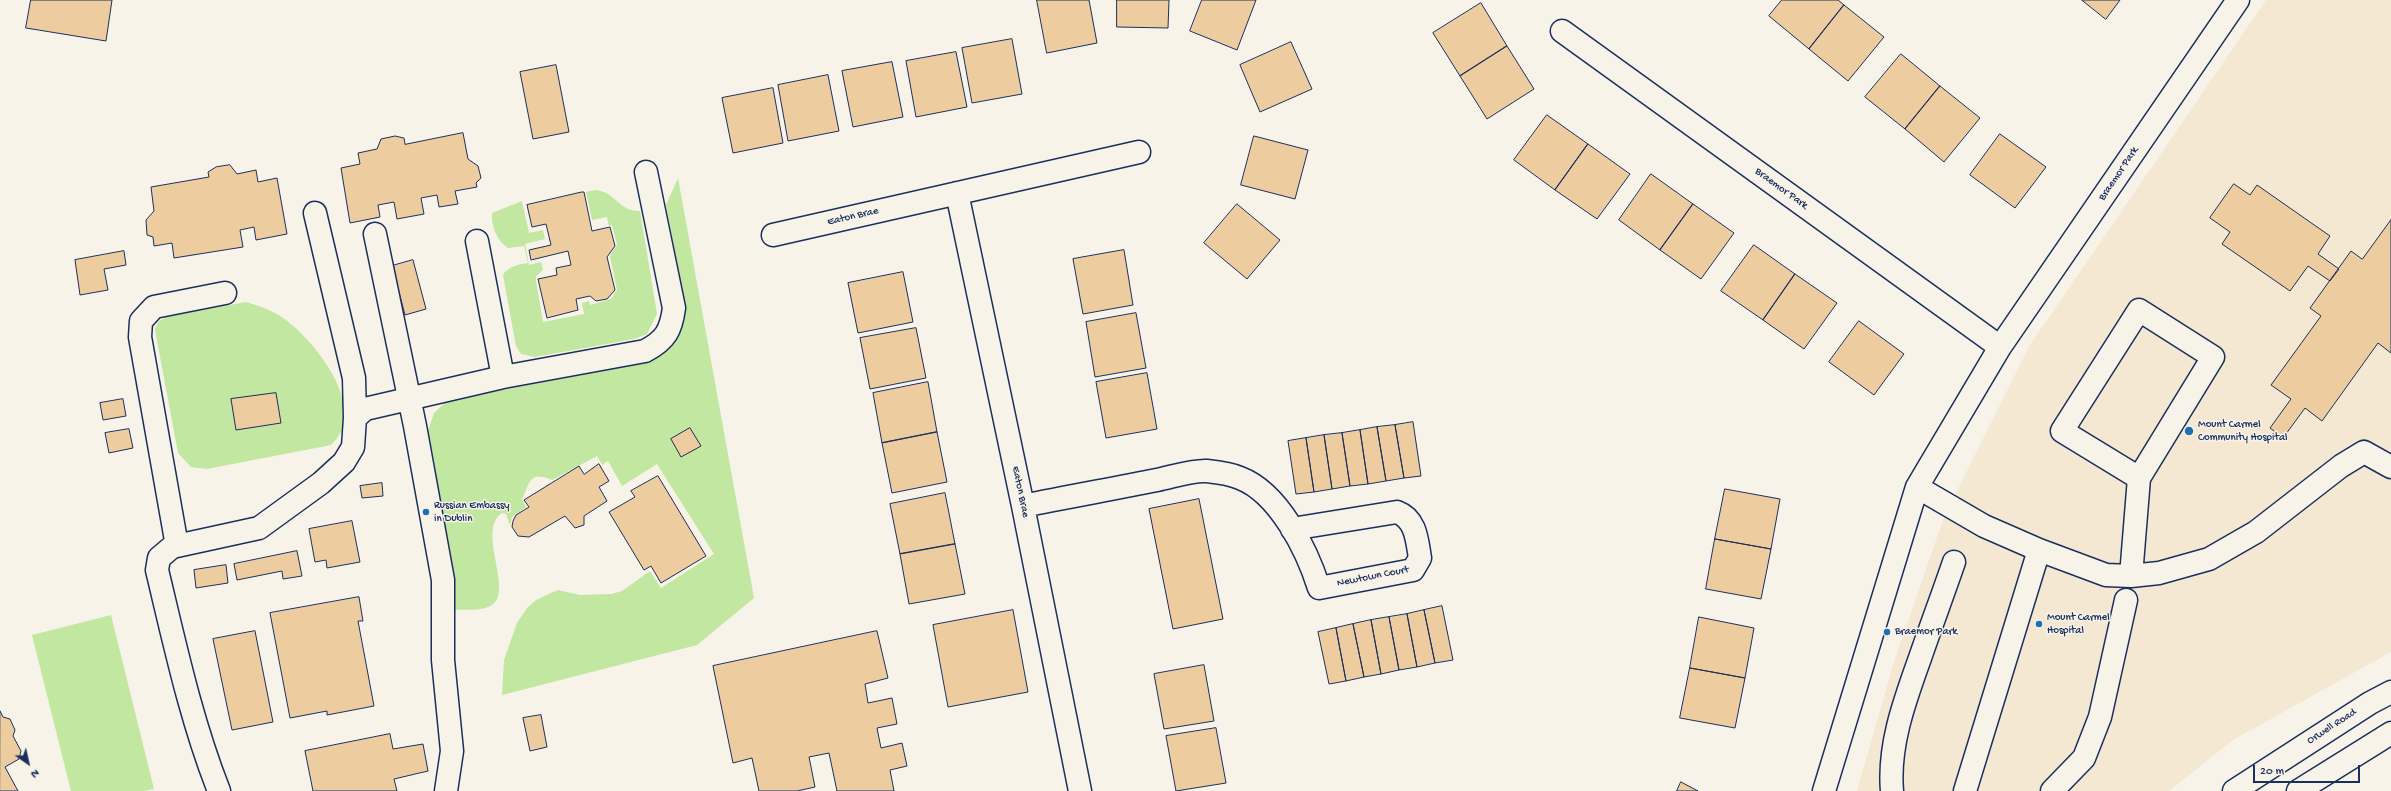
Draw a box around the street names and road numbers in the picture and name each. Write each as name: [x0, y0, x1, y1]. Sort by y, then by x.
street label: Braemor Park: [2096, 144, 2142, 204]
street label: Braemor Park: [1752, 165, 1810, 213]
street label: Eaton Brae: [826, 205, 880, 229]
street label: Eaton Brae: [1008, 465, 1032, 519]
street label: Newtown Court: [1336, 564, 1410, 590]
street label: Orwell Road: [2305, 706, 2359, 748]

